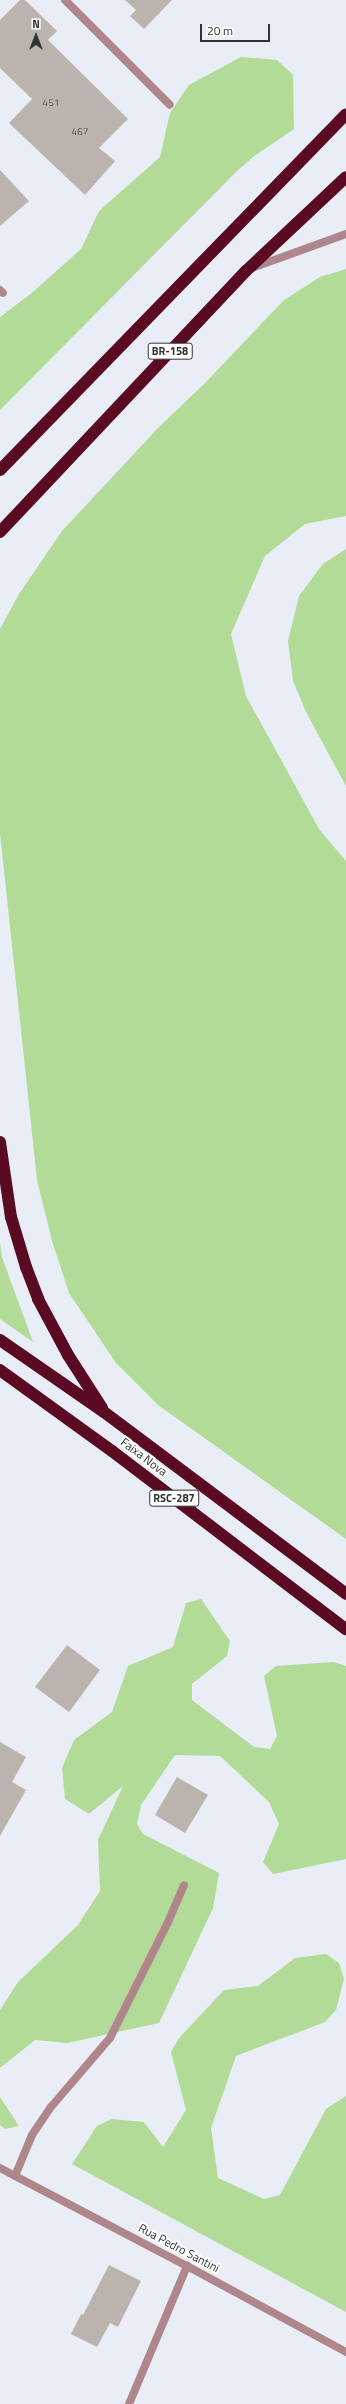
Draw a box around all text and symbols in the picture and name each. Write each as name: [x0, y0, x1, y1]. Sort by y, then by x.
north arrow: [16, 16, 56, 56]
text: N: [32, 16, 40, 32]
scale bar: [202, 16, 272, 42]
text: 20 m: [207, 21, 233, 40]
house number: 451: [43, 97, 59, 109]
house number: 467: [72, 126, 88, 138]
road number: BR-158: [147, 342, 193, 360]
street label: Faixa Nova: [118, 1435, 170, 1479]
road number: RSC-287: [149, 1489, 199, 1507]
street label: Rua Pedro Santini: [136, 2221, 222, 2275]

